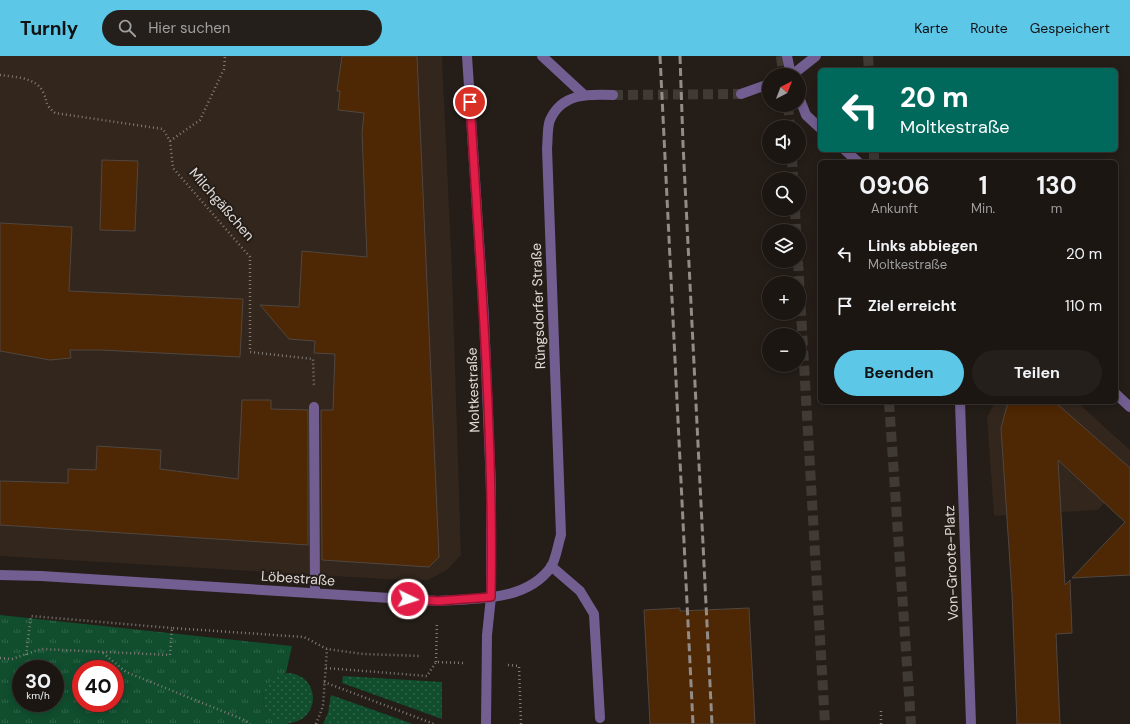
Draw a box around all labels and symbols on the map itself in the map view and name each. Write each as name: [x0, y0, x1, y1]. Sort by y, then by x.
north arrow: [762, 68, 806, 112]
pin: [453, 85, 487, 119]
street label: Milchgäßchen: [185, 164, 259, 244]
street label: Rüngsdorfer Straße: [527, 243, 549, 369]
street label: Moltkestraße: [463, 347, 483, 433]
street label: Von-Groote-Platz: [940, 505, 962, 621]
street label: Löbestraße: [260, 566, 336, 590]
position arrow: [387, 578, 429, 620]
speed limit sign: 40: [72, 660, 124, 712]

